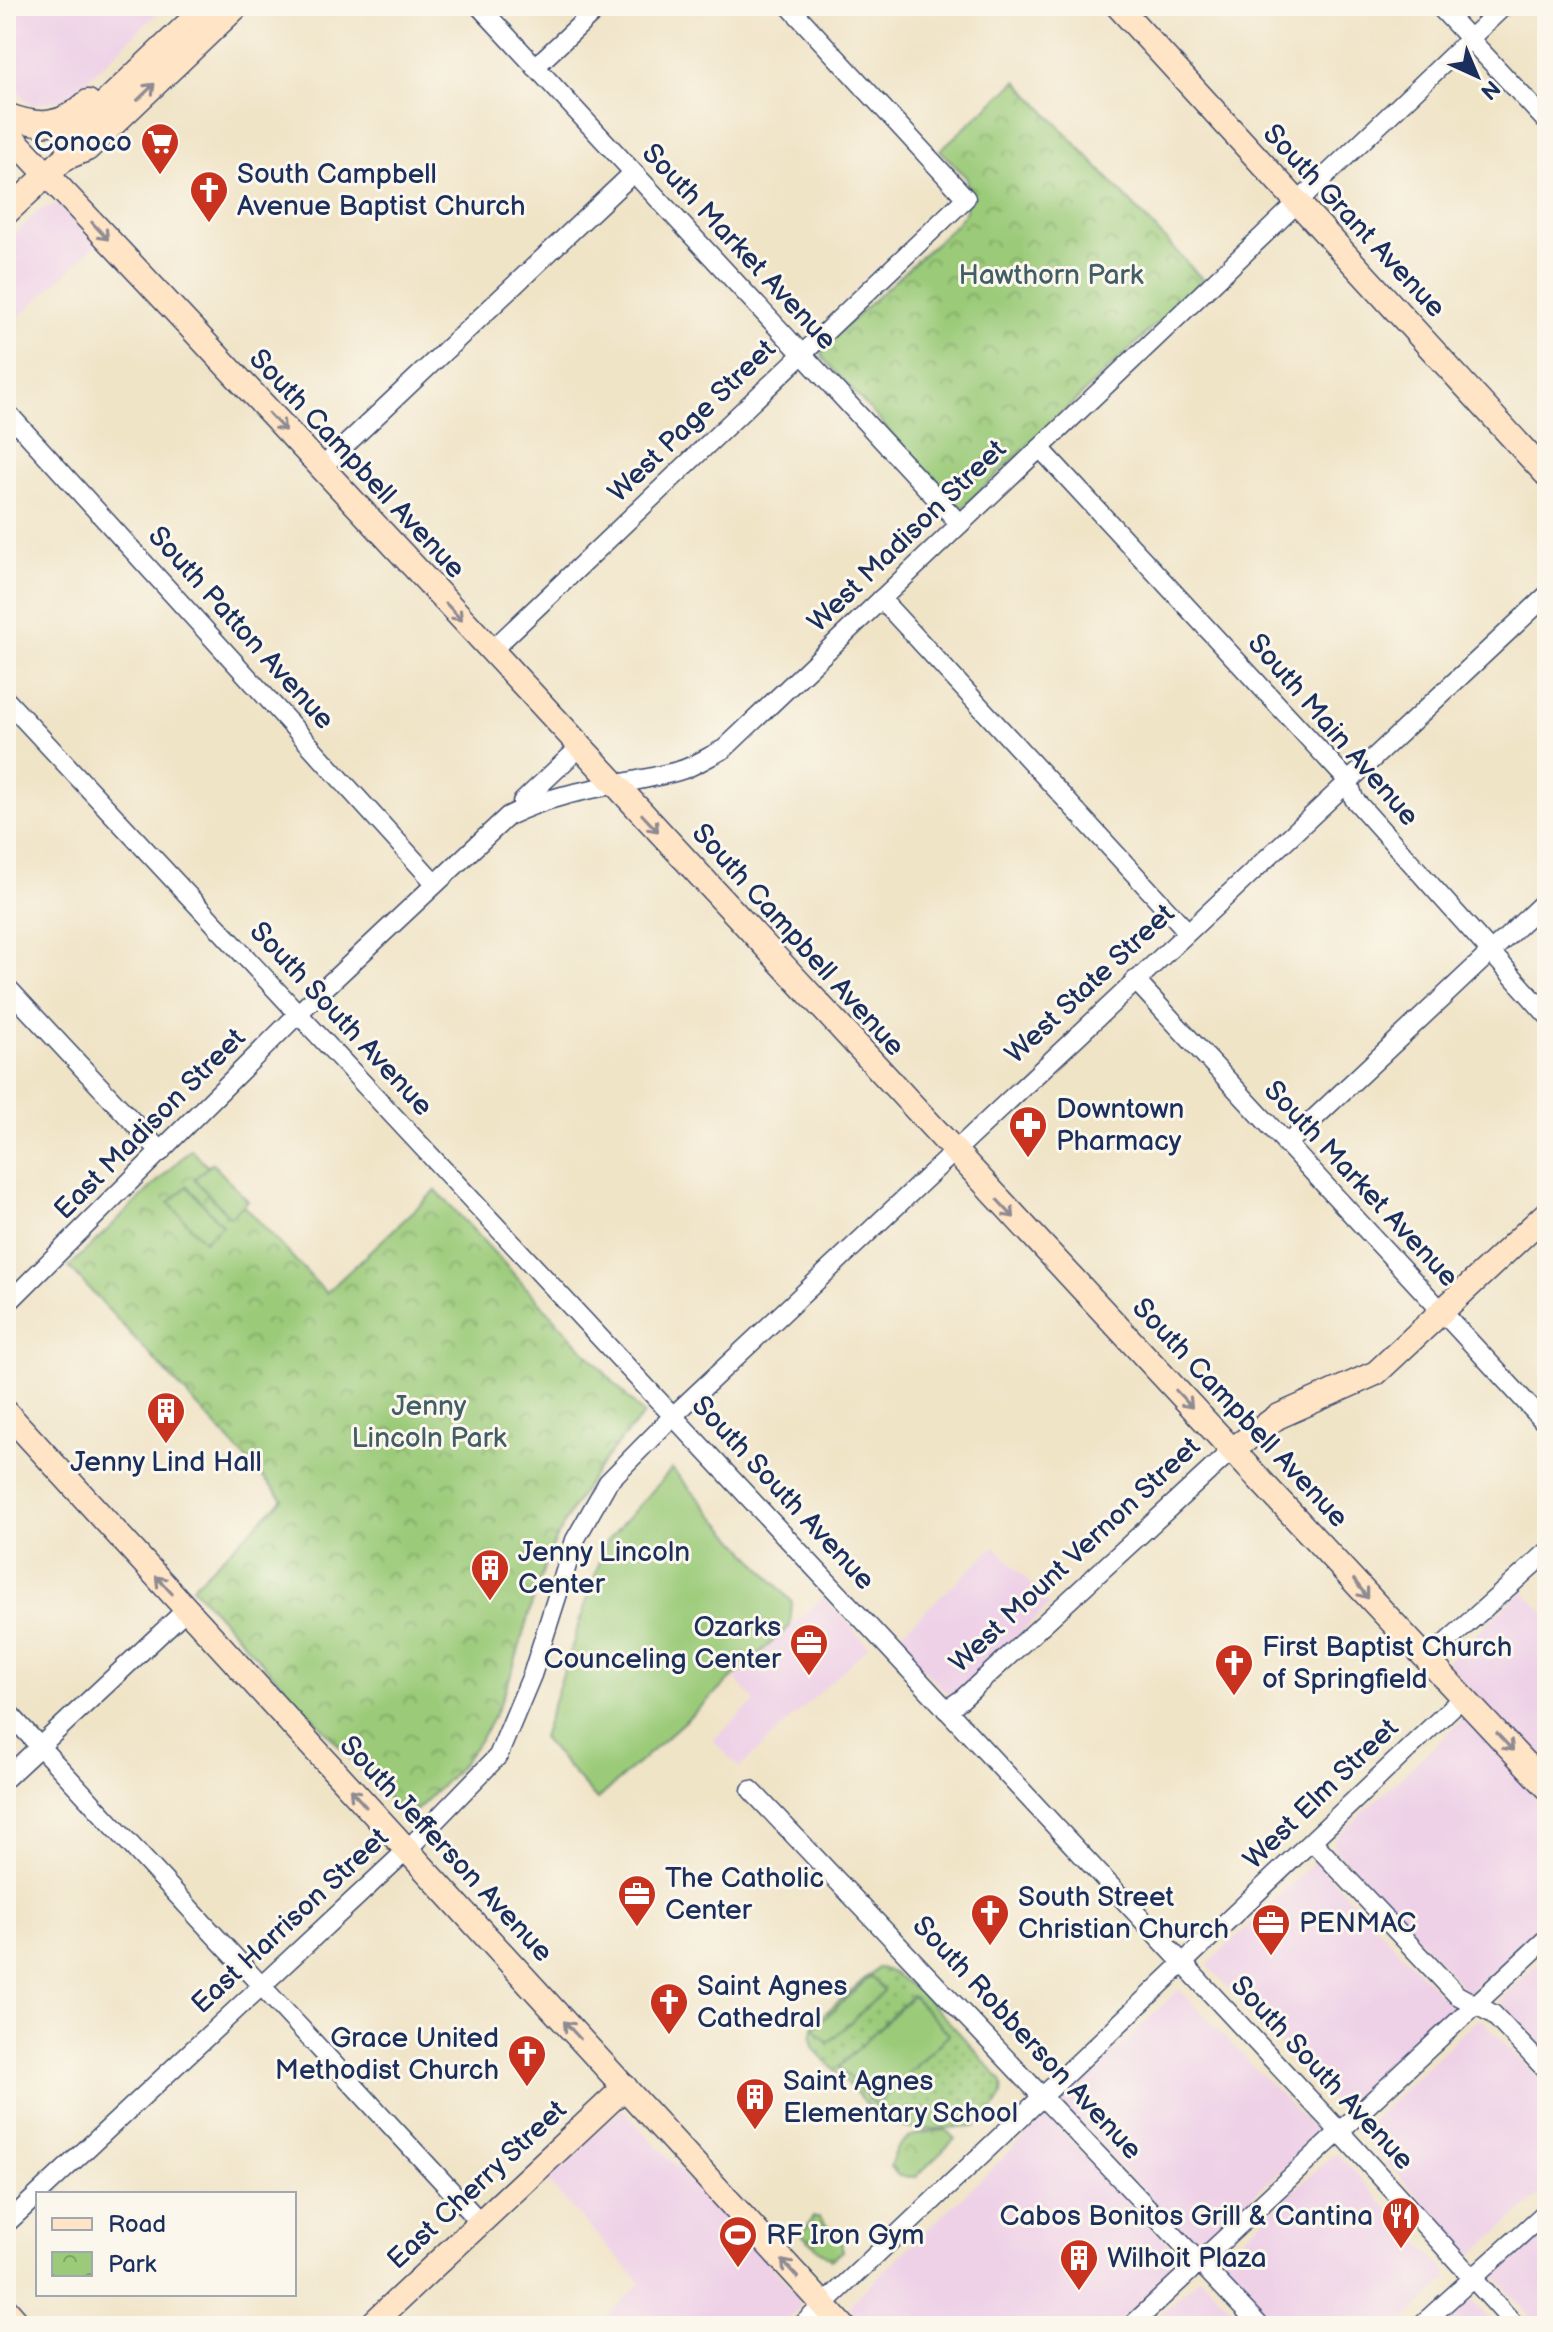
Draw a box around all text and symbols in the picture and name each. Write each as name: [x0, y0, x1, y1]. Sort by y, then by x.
north arrow: [1437, 36, 1517, 116]
text: N: [1475, 74, 1505, 105]
one-way arrow: [136, 83, 155, 102]
street label: South Grant Avenue: [1256, 118, 1452, 324]
supermarket icon: Conoco: [139, 121, 181, 176]
place label: Conoco: [34, 126, 132, 159]
street label: South Market Avenue: [635, 137, 843, 357]
place label: South Campbell Avenue Baptist Church: [237, 158, 525, 223]
church icon: South Campbell Avenue Baptist Church: [188, 169, 230, 224]
one-way arrow: [90, 221, 108, 241]
park label: Hawthorn Park: [959, 259, 1144, 292]
street label: West Page Street: [602, 333, 783, 509]
street label: South Campbell Avenue: [242, 343, 472, 585]
one-way arrow: [267, 412, 286, 432]
street label: West Madison Street: [801, 433, 1013, 639]
street label: South Patton Avenue: [141, 520, 341, 736]
one-way arrow: [445, 602, 464, 622]
street label: South Main Avenue: [1241, 627, 1425, 833]
one-way arrow: [641, 813, 660, 833]
street label: South Campbell Avenue: [685, 817, 911, 1063]
street label: West State Street: [999, 897, 1182, 1071]
street label: South South Avenue: [243, 915, 439, 1123]
street label: East Madison Street: [48, 1021, 253, 1226]
street label: South Market Avenue: [1257, 1074, 1465, 1294]
place label: Downtown Pharmacy: [1056, 1093, 1184, 1158]
pharmacy icon: Downtown Pharmacy: [1007, 1104, 1049, 1159]
one-way arrow: [996, 1199, 1015, 1219]
street label: South Campbell Avenue: [1125, 1292, 1355, 1534]
one-way arrow: [1175, 1388, 1193, 1408]
street label: South South Avenue: [685, 1389, 881, 1597]
building icon: Jenny Lind Hall: [145, 1390, 187, 1445]
park label: Jenny Lincoln Park: [351, 1390, 507, 1455]
street label: West Mount Vernon Street: [943, 1430, 1207, 1680]
place label: Jenny Lind Hall: [70, 1446, 262, 1479]
place label: Jenny Lincoln Center: [518, 1536, 690, 1601]
building icon: Jenny Lincoln Center: [469, 1547, 511, 1602]
one-way arrow: [156, 1575, 174, 1595]
one-way arrow: [1353, 1578, 1370, 1599]
place label: Ozarks Counceling Center: [544, 1611, 782, 1676]
office icon: Ozarks Counceling Center: [788, 1622, 830, 1677]
place label: First Baptist Church of Springfield: [1262, 1631, 1512, 1696]
church icon: First Baptist Church of Springfield: [1213, 1642, 1255, 1697]
street label: West Elm Street: [1237, 1712, 1406, 1876]
street label: South Jefferson Avenue: [333, 1729, 559, 1969]
one-way arrow: [1495, 1732, 1514, 1751]
one-way arrow: [350, 1788, 368, 1808]
street label: East Harrison Street: [185, 1821, 395, 2021]
place label: The Catholic Center: [665, 1862, 824, 1927]
office icon: The Catholic Center: [616, 1873, 658, 1928]
place label: South Street Christian Church: [1018, 1881, 1229, 1946]
church icon: South Street Christian Church: [969, 1892, 1011, 1947]
office icon: PENMAC: [1250, 1902, 1292, 1957]
place label: PENMAC: [1299, 1907, 1417, 1940]
street label: South Robberson Avenue: [905, 1909, 1149, 2167]
street label: South South Avenue: [1224, 1969, 1420, 2177]
place label: Saint Agnes Cathedral: [697, 1970, 847, 2035]
church icon: Saint Agnes Cathedral: [648, 1981, 690, 2036]
one-way arrow: [563, 2020, 582, 2040]
place label: Grace United Methodist Church: [275, 2022, 499, 2087]
church icon: Grace United Methodist Church: [506, 2033, 548, 2088]
place label: Saint Agnes Elementary School: [783, 2065, 1018, 2130]
building icon: Saint Agnes Elementary School: [734, 2076, 776, 2131]
street label: East Cherry Street: [381, 2093, 574, 2276]
legend: [36, 2192, 296, 2296]
restaurant icon: Cabos Bonitos Grill & Cantina: [1380, 2195, 1422, 2250]
place label: Cabos Bonitos Grill & Cantina: [999, 2200, 1373, 2233]
text: Road: [108, 2210, 166, 2239]
sports icon: RF Iron Gym: [717, 2214, 759, 2269]
place label: RF Iron Gym: [766, 2219, 924, 2252]
building icon: Wilhoit Plaza: [1058, 2237, 1100, 2292]
place label: Wilhoit Plaza: [1107, 2242, 1267, 2275]
text: Park: [108, 2250, 156, 2279]
one-way arrow: [782, 2259, 800, 2279]

